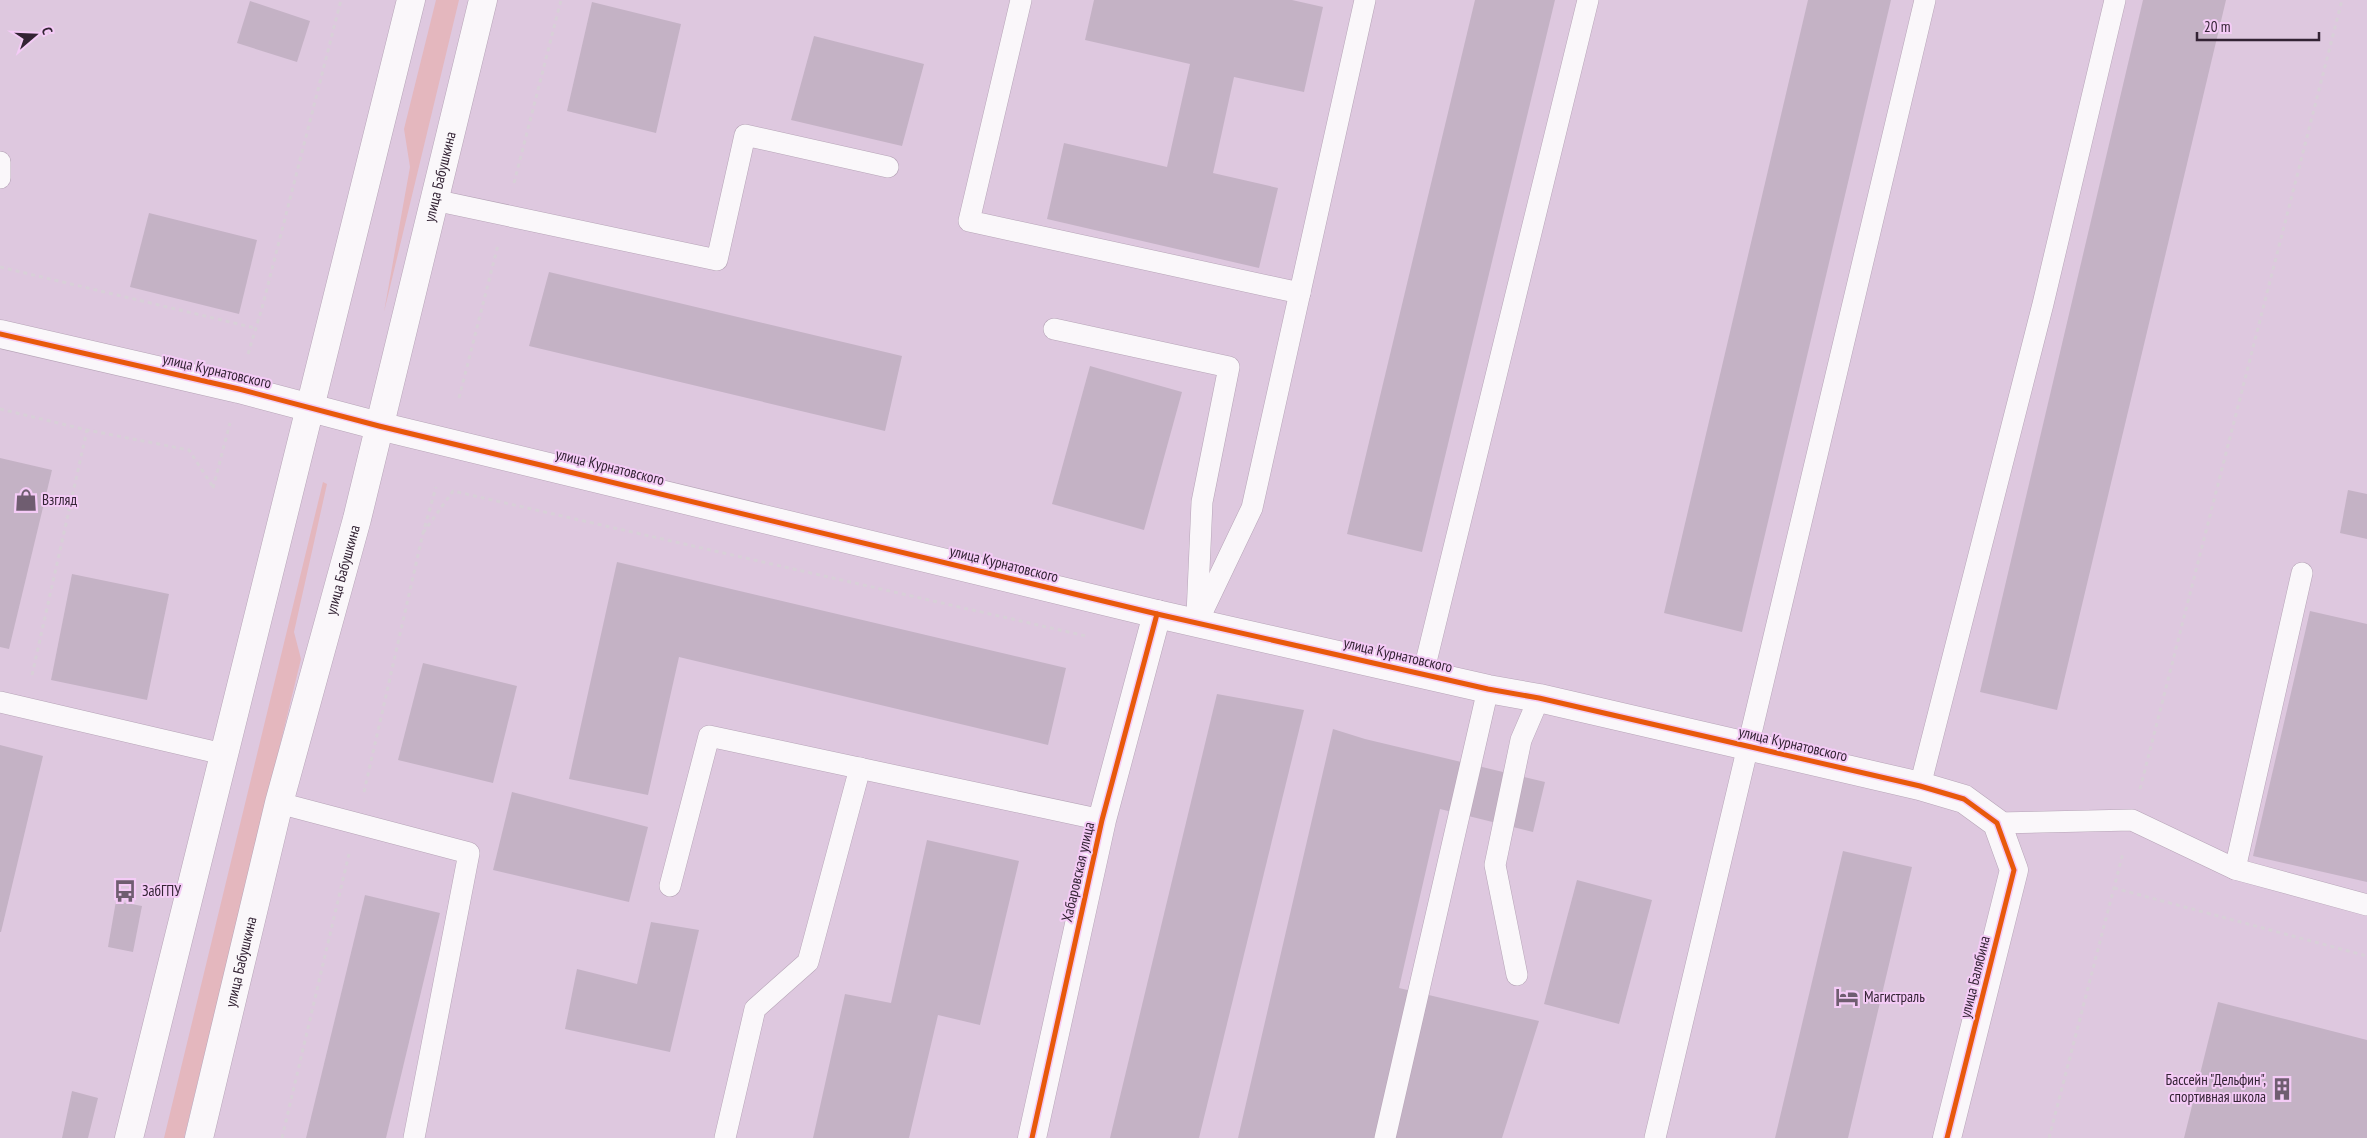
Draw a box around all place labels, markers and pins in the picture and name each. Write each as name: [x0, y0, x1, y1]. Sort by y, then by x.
shop icon: Взгляд: [13, 487, 39, 513]
place label: Взгляд: [42, 490, 77, 509]
bus stop icon: ЗабГПУ: [112, 878, 138, 904]
place label: ЗабГПУ: [142, 881, 181, 900]
hotel icon: Магистраль: [1834, 984, 1860, 1010]
place label: Магистраль: [1864, 987, 1925, 1006]
place label: Бассейн "Дельфин", спортивная школа: [2166, 1070, 2266, 1106]
building icon: Бассейн "Дельфин", спортивная школа: [2269, 1076, 2295, 1102]

